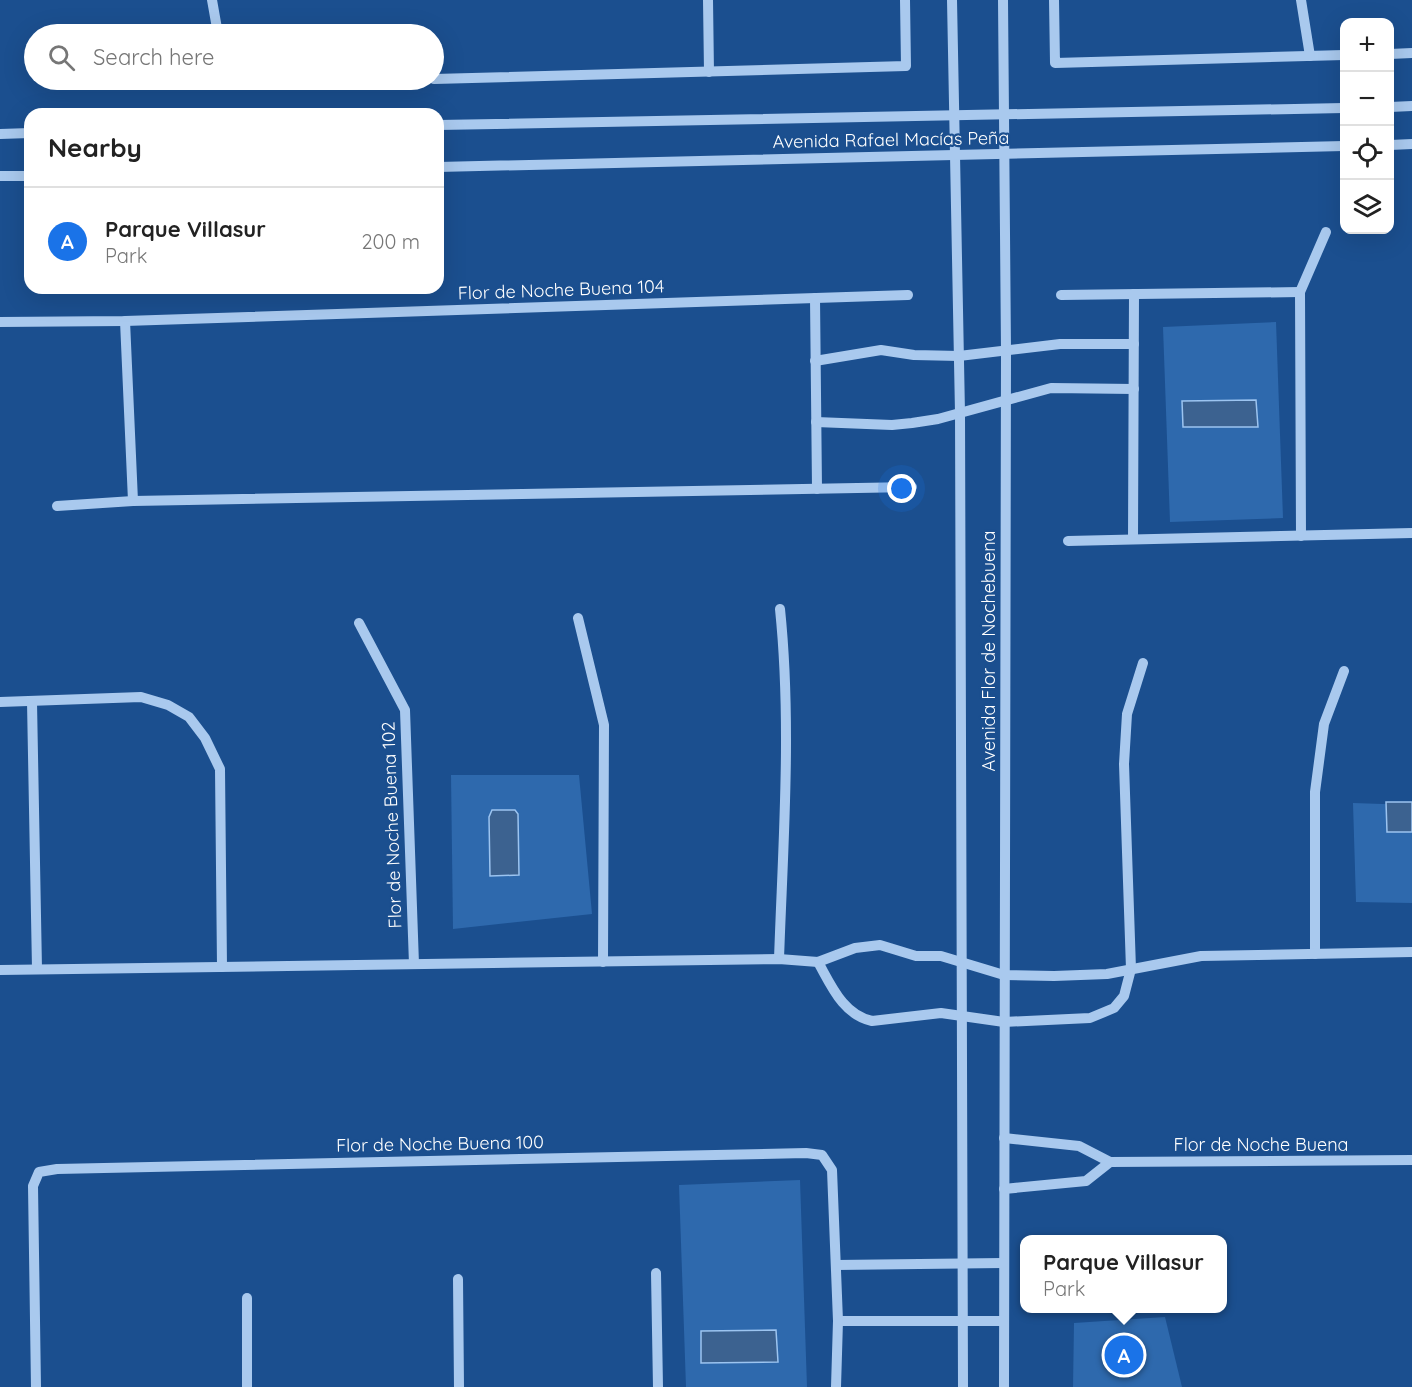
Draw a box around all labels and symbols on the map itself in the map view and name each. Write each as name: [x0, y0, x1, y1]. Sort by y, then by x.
street label: Avenida Rafael Macías Peña: [772, 126, 1010, 153]
street label: Flor de Noche Buena 104: [457, 274, 665, 305]
your location: [887, 474, 916, 503]
street label: Avenida Flor de Nochebuena: [977, 531, 1000, 771]
street label: Flor de Noche Buena 102: [376, 721, 407, 929]
street label: Flor de Noche Buena 100: [336, 1130, 544, 1157]
street label: Flor de Noche Buena: [1174, 1133, 1348, 1156]
pin: A: [1104, 1332, 1144, 1378]

